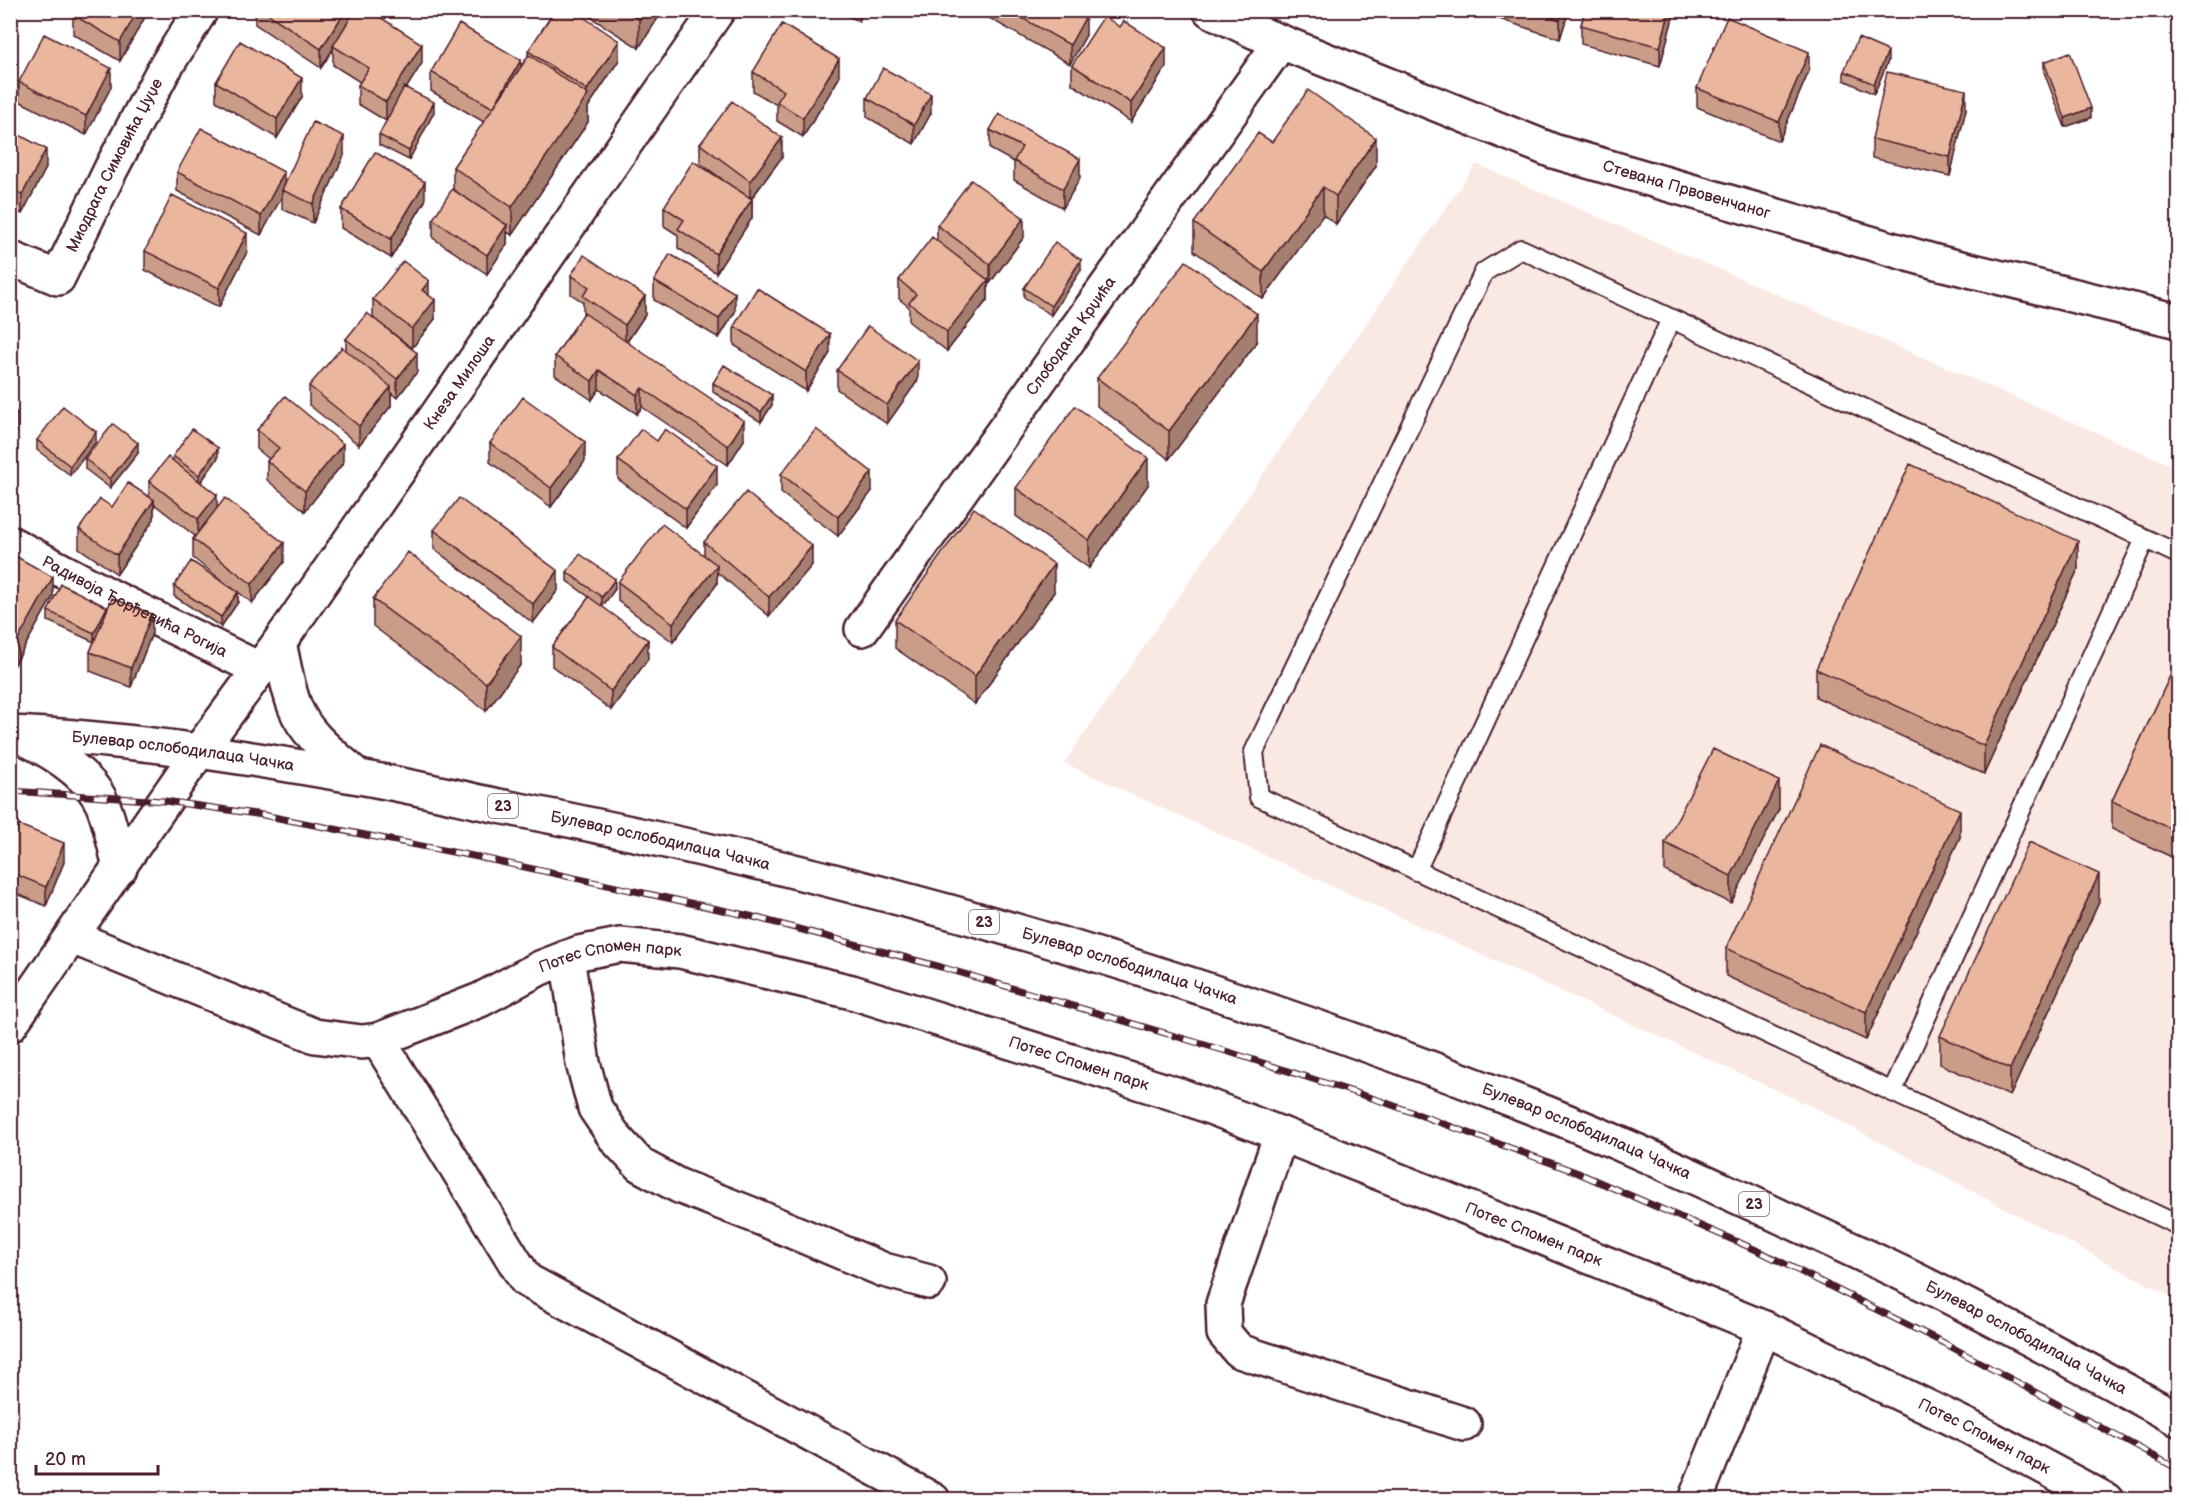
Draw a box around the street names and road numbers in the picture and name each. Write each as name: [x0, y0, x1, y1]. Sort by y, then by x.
street label: Миодрага Симовића Џуџе: [62, 75, 167, 256]
street label: Стевана Првовенчаног: [1601, 156, 1773, 223]
street label: Слободана Крџића: [1022, 272, 1120, 399]
street label: Кнеза Милоша: [420, 331, 499, 434]
street label: Радивоја Ђорђевића Рогија: [39, 552, 231, 662]
street label: Булевар ослободилаца Чачка: [71, 727, 296, 775]
road number: 23: [488, 794, 518, 818]
street label: Булевар ослободилаца Чачка: [549, 807, 773, 875]
road number: 23: [969, 910, 999, 934]
street label: Булевар ослободилаца Чачка: [1020, 924, 1240, 1009]
street label: Потес Спомен парк: [536, 935, 683, 977]
street label: Потес Спомен парк: [1006, 1032, 1152, 1095]
street label: Булевар ослободилаца Чачка: [1479, 1079, 1694, 1184]
road number: 23: [1739, 1192, 1769, 1216]
street label: Потес Спомен парк: [1462, 1198, 1606, 1271]
street label: Булевар ослободилаца Чачка: [1922, 1277, 2130, 1399]
street label: Потес Спомен парк: [1915, 1394, 2054, 1478]

